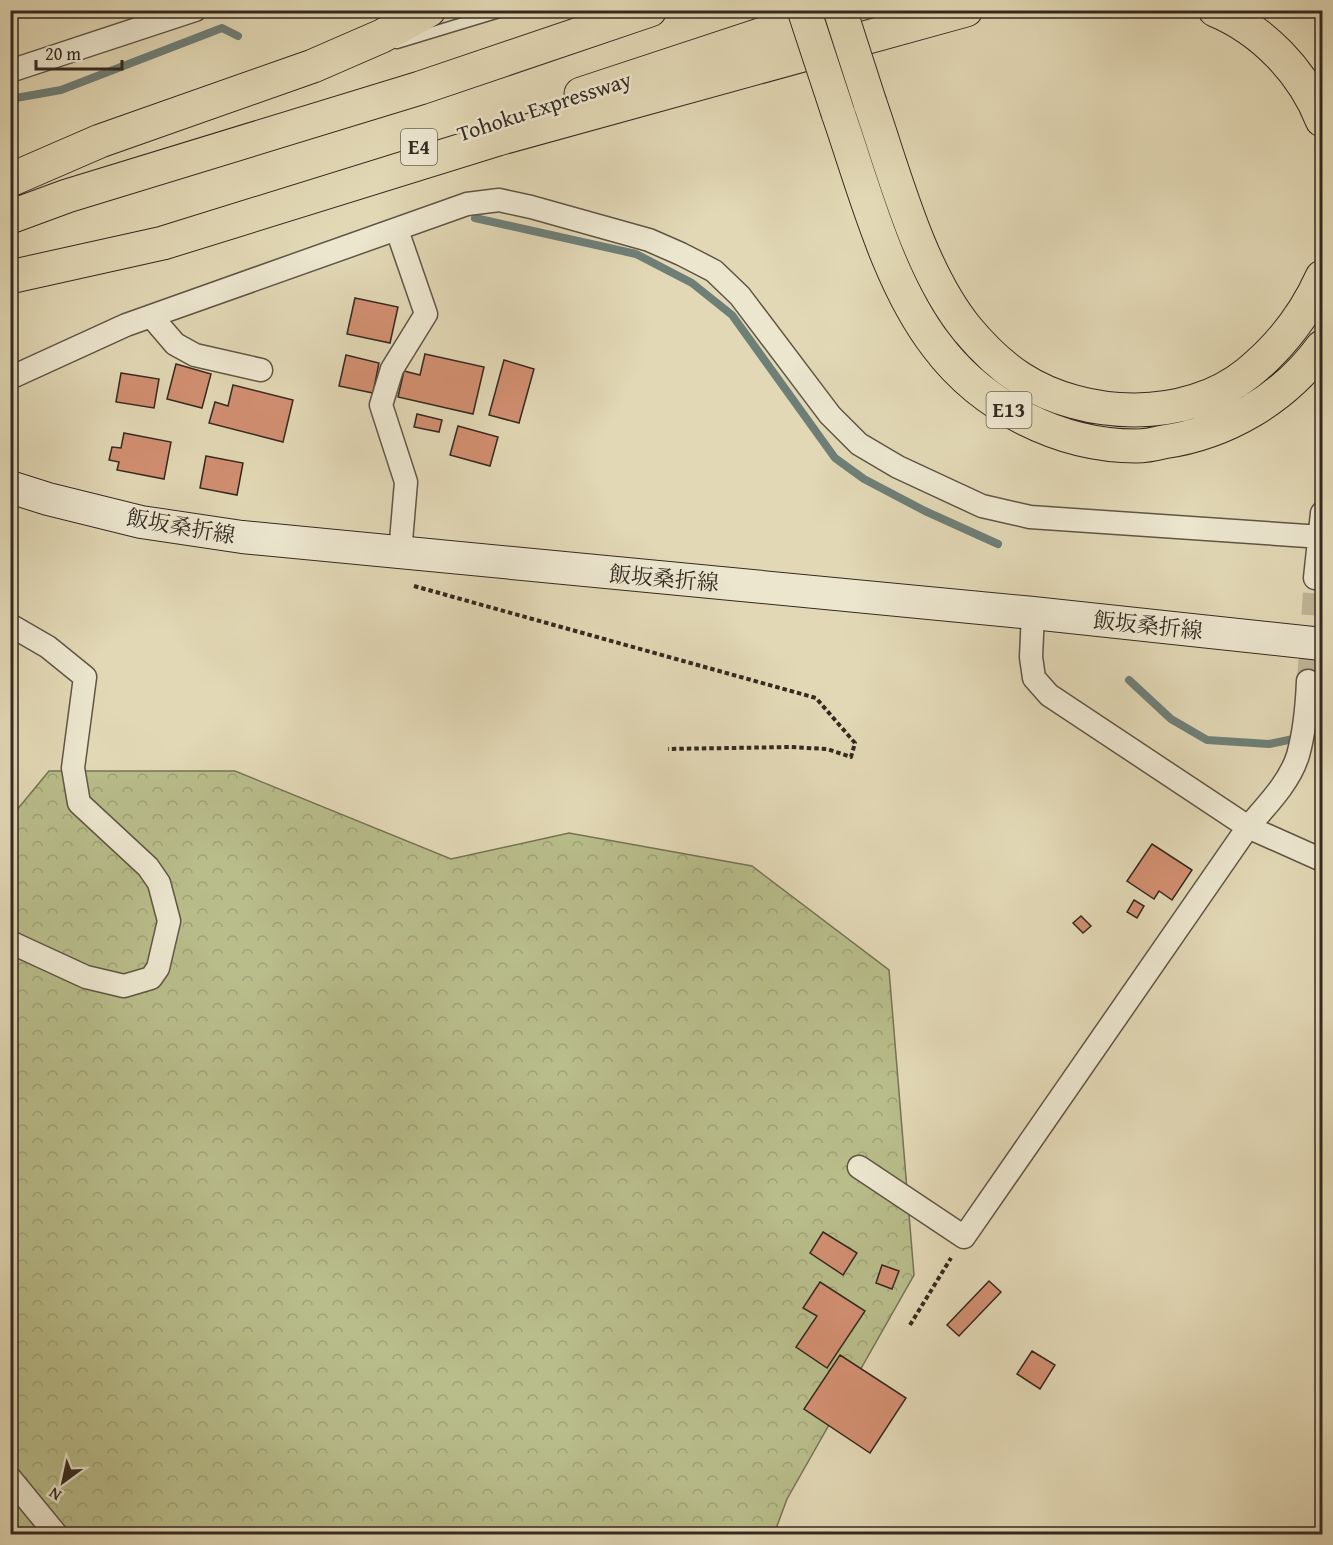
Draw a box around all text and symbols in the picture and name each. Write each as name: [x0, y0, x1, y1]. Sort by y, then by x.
scale bar: [36, 33, 122, 71]
text: 20 m: [45, 40, 81, 67]
street label: Tohoku Expressway: [453, 63, 635, 149]
road number: E4: [401, 129, 437, 165]
road number: E13: [986, 392, 1032, 428]
street label: 飯坂桑折線: [124, 501, 238, 551]
street label: 飯坂桑折線: [608, 557, 720, 599]
street label: 飯坂桑折線: [1092, 603, 1204, 647]
north arrow: [33, 1452, 93, 1512]
text: N: [44, 1481, 66, 1508]

